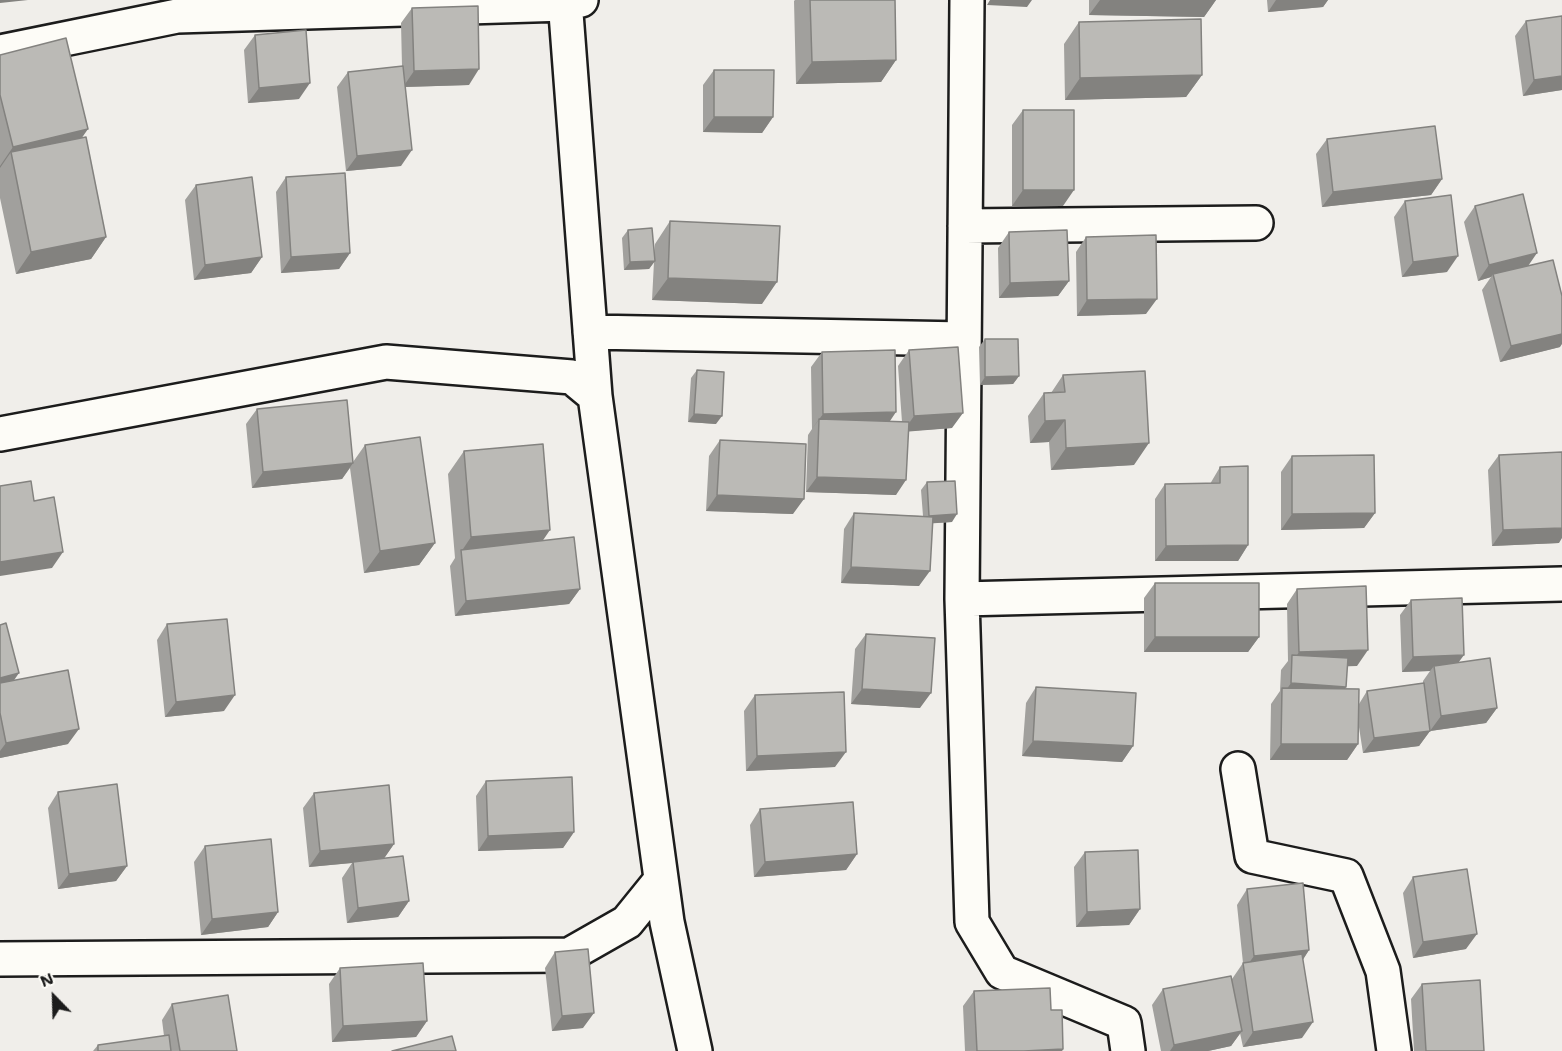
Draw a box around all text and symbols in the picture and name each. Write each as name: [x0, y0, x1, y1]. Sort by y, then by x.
north arrow: [24, 967, 84, 1027]
text: N: [37, 968, 57, 992]

